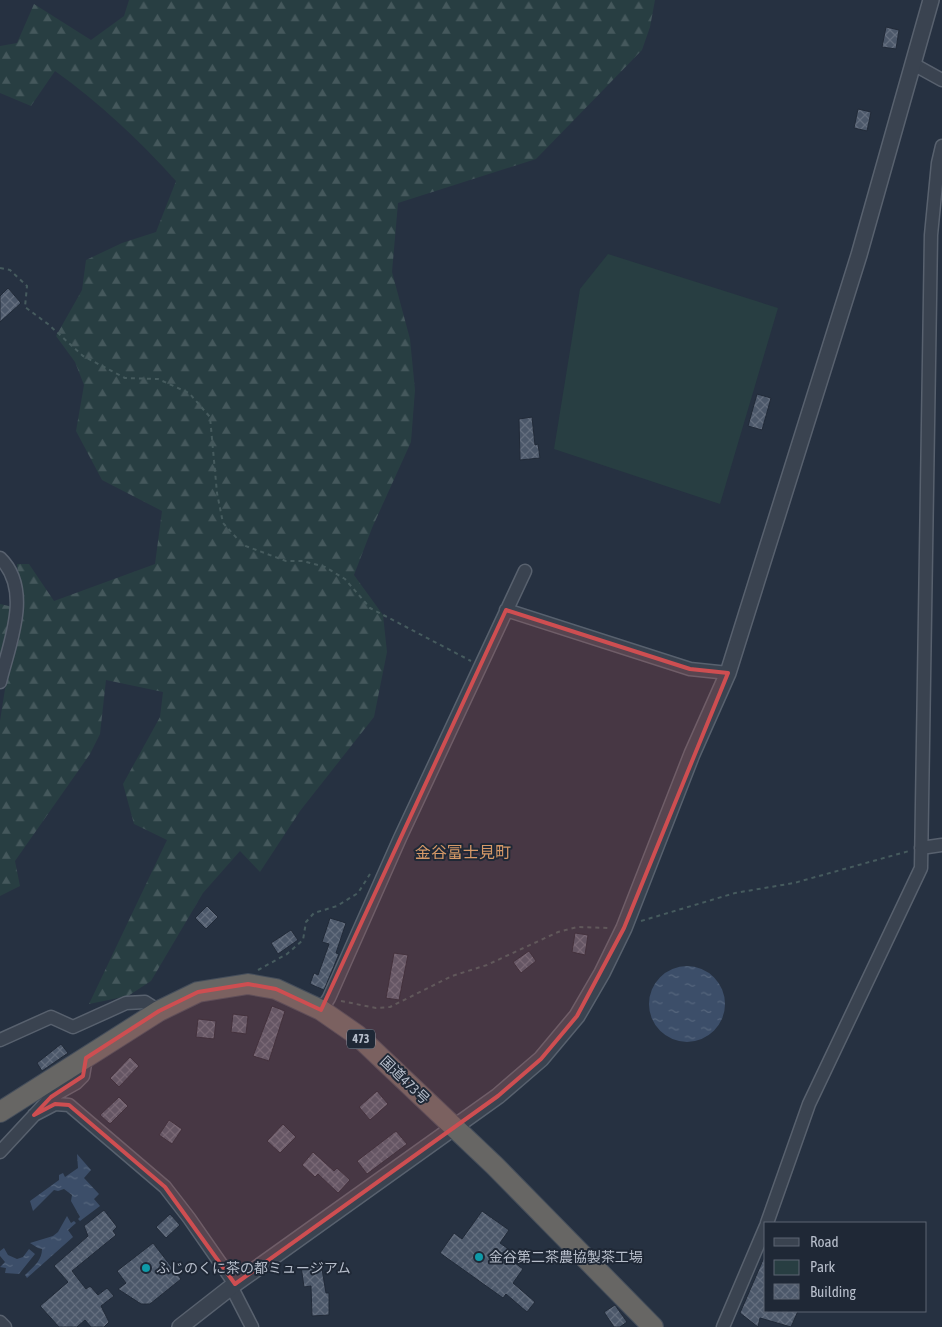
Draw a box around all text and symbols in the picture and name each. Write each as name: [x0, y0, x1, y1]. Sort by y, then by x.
district label: 金谷富士見町: [415, 843, 511, 861]
road number: 473: [347, 1030, 375, 1048]
street label: 国道473号: [377, 1053, 433, 1107]
legend: [764, 1222, 927, 1312]
text: Road: [810, 1233, 839, 1250]
place label: 金谷第二茶農協製茶工場: [489, 1249, 643, 1265]
marker: 金谷第二茶農協製茶工場: [473, 1251, 485, 1263]
text: Park: [810, 1258, 835, 1275]
place label: ふじのくに茶の都ミュージアム: [156, 1260, 351, 1276]
marker: ふじのくに茶の都ミュージアム: [140, 1262, 152, 1274]
text: Building: [810, 1283, 856, 1300]

